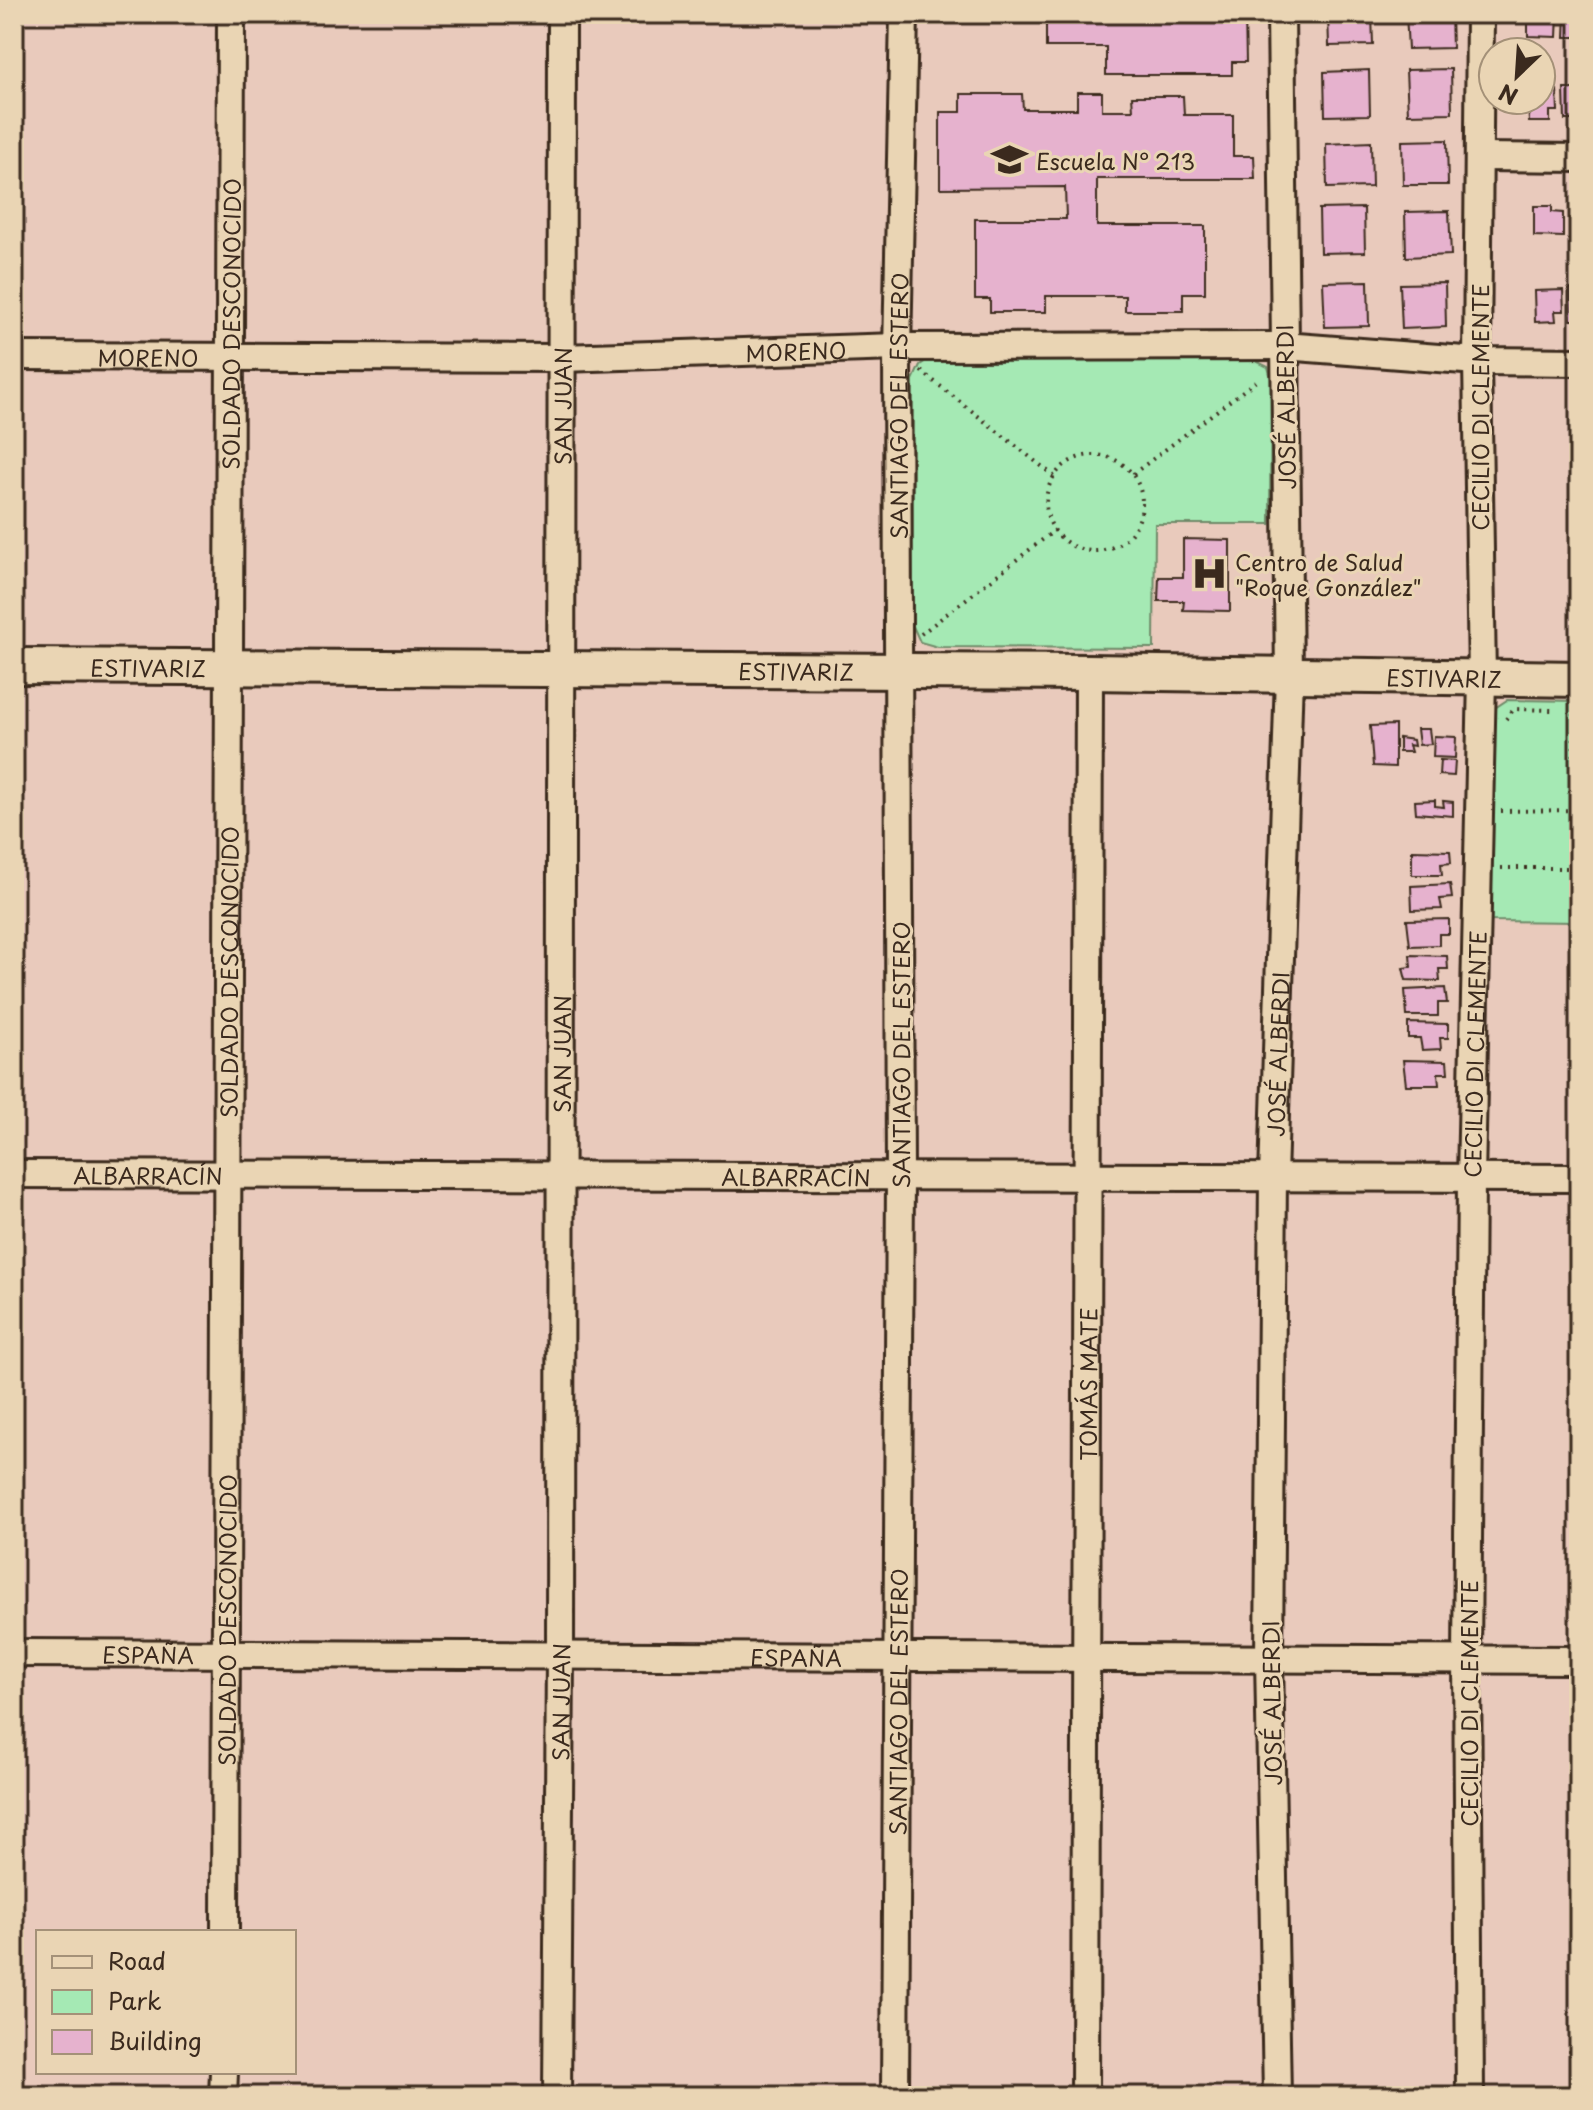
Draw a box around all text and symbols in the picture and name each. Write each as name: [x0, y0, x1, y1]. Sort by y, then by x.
north arrow: [1477, 36, 1557, 116]
text: N: [1493, 77, 1523, 114]
school or university icon: Escuela N° 213: [991, 141, 1029, 179]
place label: Escuela N° 213: [1036, 144, 1195, 177]
street label: SOLDADO DESCONOCIDO: [213, 178, 247, 470]
street label: SANTIAGO DEL ESTERO: [880, 272, 915, 540]
street label: CECILIO DI CLEMENTE: [1463, 283, 1496, 531]
street label: JOSÉ ALBERDI: [1267, 324, 1303, 490]
street label: MORENO: [745, 332, 847, 368]
street label: MORENO: [97, 340, 199, 373]
street label: SAN JUAN: [545, 347, 578, 465]
place label: Centro de Salud "Roque González": [1235, 545, 1422, 603]
hospital icon: Centro de Salud "Roque González": [1190, 555, 1228, 593]
street label: ESTIVARIZ: [90, 650, 206, 684]
street label: ESTIVARIZ: [738, 654, 854, 687]
street label: ESTIVARIZ: [1386, 660, 1502, 694]
street label: SOLDADO DESCONOCIDO: [211, 826, 245, 1118]
street label: SANTIAGO DEL ESTERO: [884, 921, 917, 1189]
street label: CECILIO DI CLEMENTE: [1455, 930, 1493, 1178]
street label: JOSÉ ALBERDI: [1258, 971, 1296, 1137]
street label: SAN JUAN: [544, 995, 577, 1113]
street label: ALBARRACÍN: [73, 1158, 223, 1191]
street label: ALBARRACÍN: [721, 1159, 871, 1193]
street label: TOMÁS MATE: [1070, 1307, 1104, 1461]
street label: SOLDADO DESCONOCIDO: [209, 1474, 243, 1766]
street label: SANTIAGO DEL ESTERO: [880, 1568, 914, 1836]
street label: CECILIO DI CLEMENTE: [1452, 1579, 1485, 1827]
street label: JOSÉ ALBERDI: [1253, 1620, 1289, 1786]
street label: ESPAÑA: [102, 1637, 194, 1670]
street label: ESPAÑA: [750, 1640, 842, 1673]
street label: SAN JUAN: [543, 1643, 577, 1761]
legend: [36, 1930, 296, 2074]
text: Road: [108, 1942, 166, 1978]
text: Park: [108, 1982, 162, 2018]
text: Building: [108, 2022, 202, 2058]

